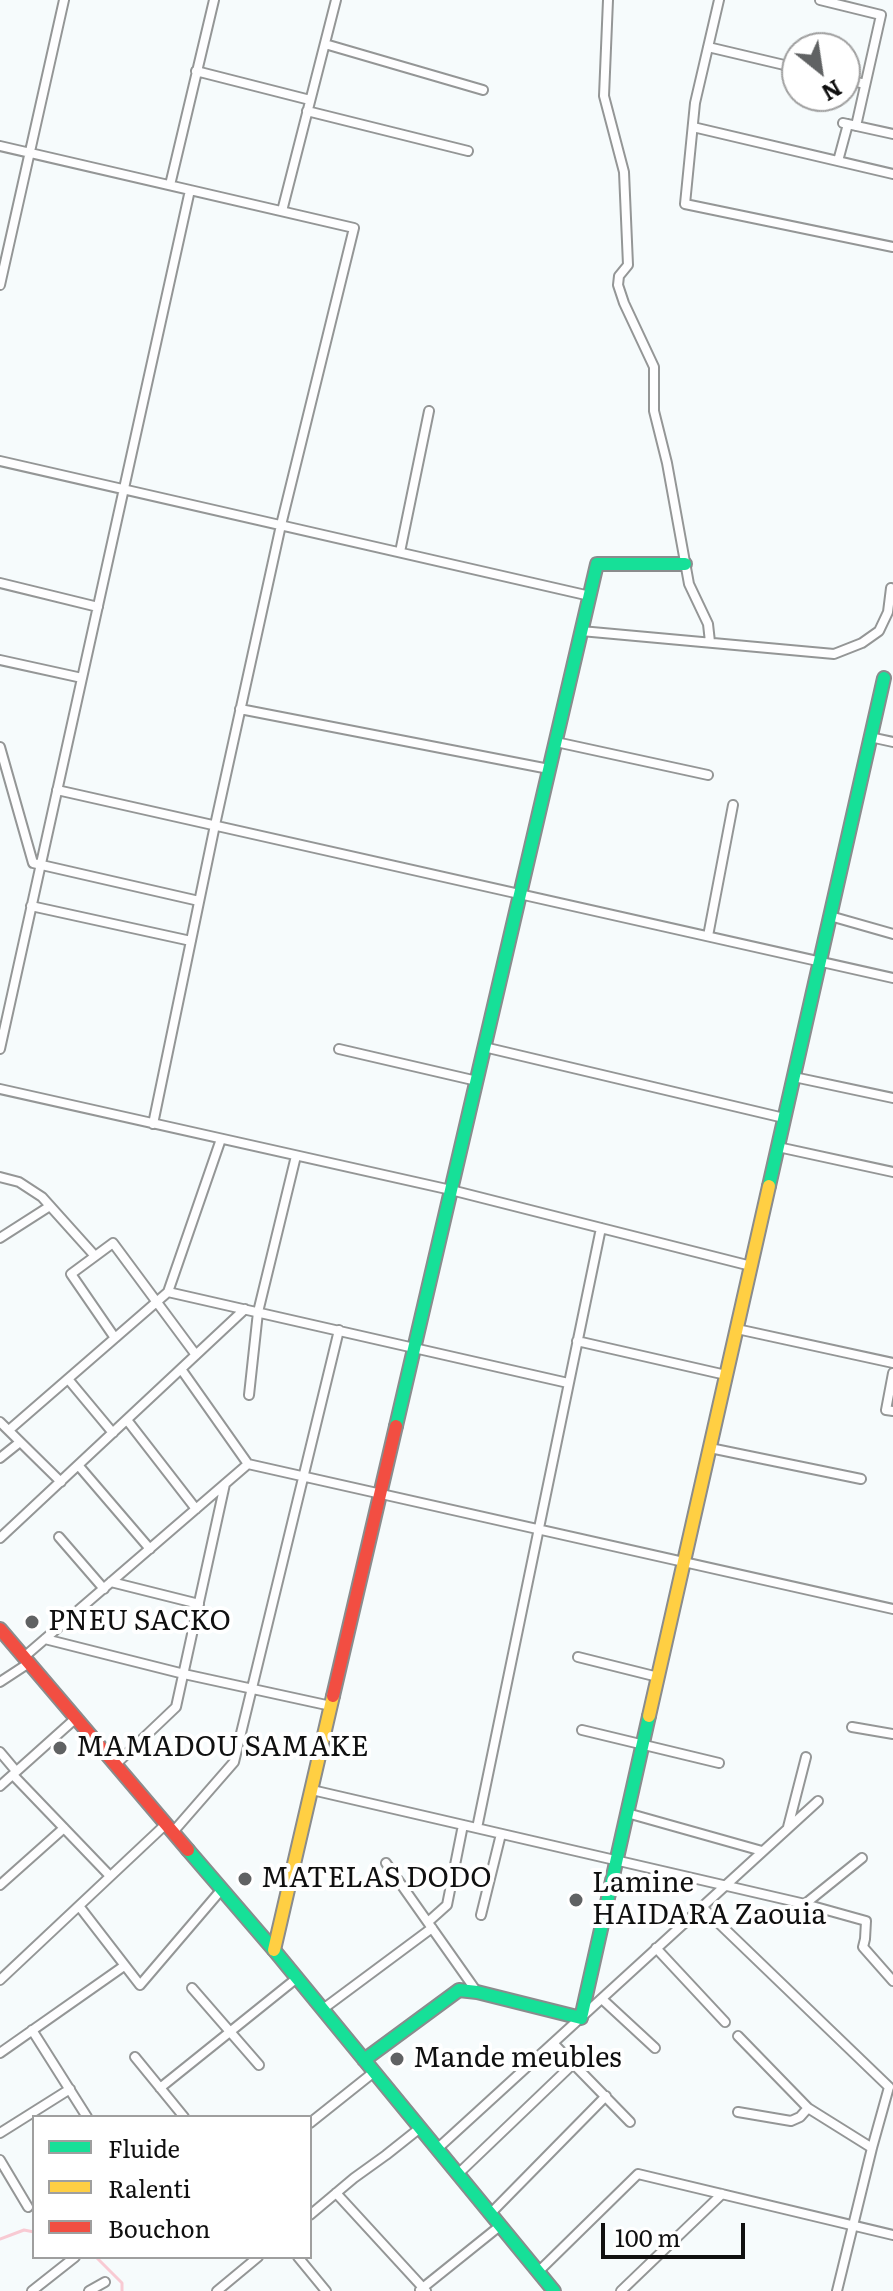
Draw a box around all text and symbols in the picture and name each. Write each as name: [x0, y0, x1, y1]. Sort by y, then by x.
north arrow: [781, 32, 861, 112]
text: N: [816, 73, 848, 110]
place label: PNEU SACKO: [48, 1605, 231, 1639]
marker: PNEU SACKO: [23, 1613, 41, 1631]
place label: MAMADOU SAMAKE: [76, 1731, 369, 1765]
marker: MAMADOU SAMAKE: [51, 1739, 69, 1757]
place label: MATELAS DODO: [261, 1862, 492, 1896]
place label: Lamine HAIDARA Zaouia: [592, 1867, 826, 1933]
marker: MATELAS DODO: [236, 1870, 254, 1888]
marker: Lamine HAIDARA Zaouia: [567, 1891, 585, 1909]
place label: Mande meubles: [413, 2042, 622, 2076]
marker: Mande meubles: [388, 2050, 406, 2068]
legend: [32, 2115, 312, 2259]
text: Fluide: [108, 2130, 180, 2165]
text: Ralenti: [108, 2170, 191, 2205]
scale bar: [605, 2207, 749, 2257]
text: Bouchon: [108, 2210, 210, 2245]
text: 100 m: [615, 2219, 681, 2254]

